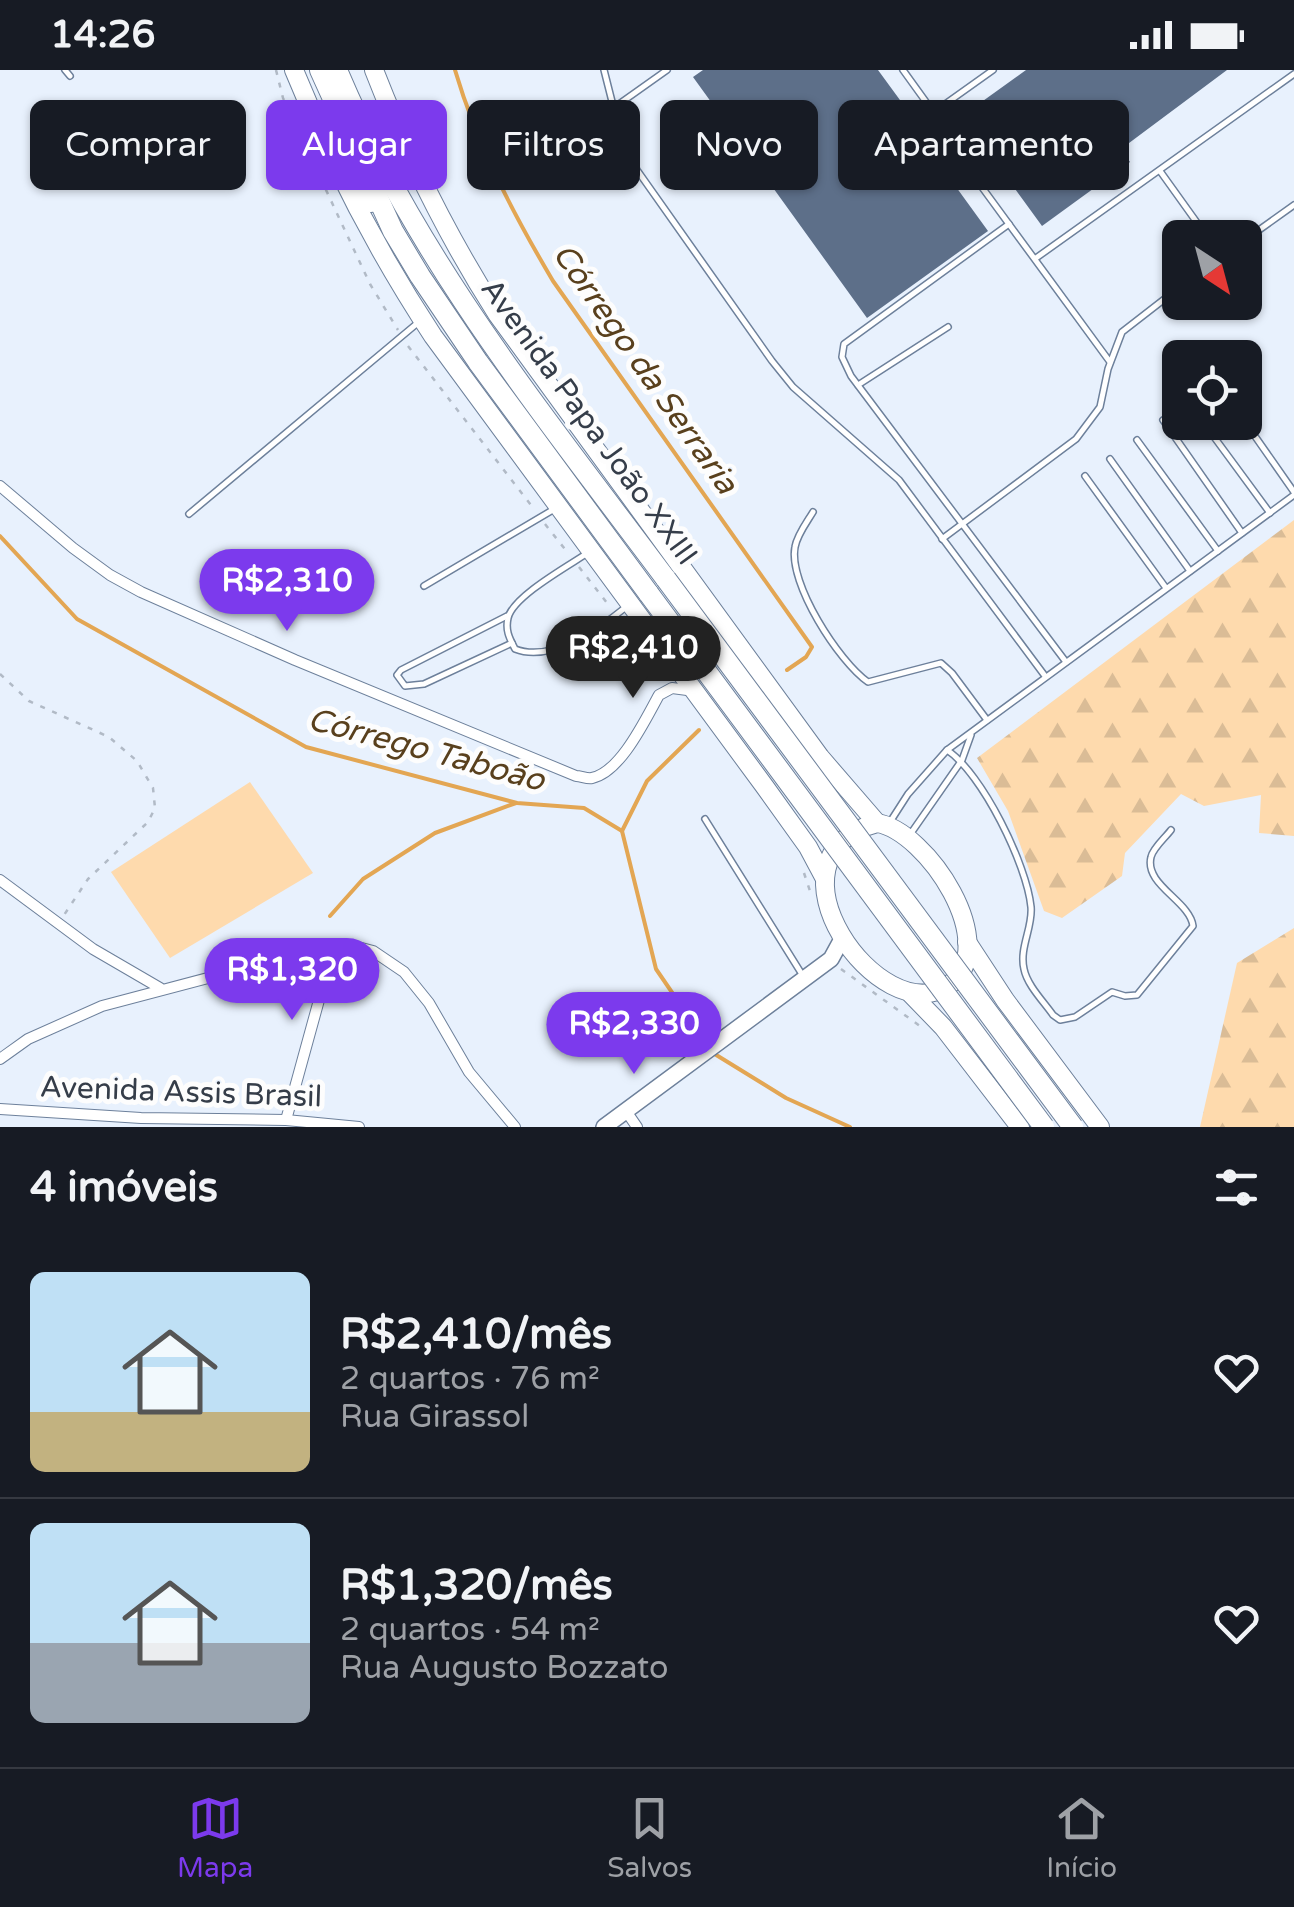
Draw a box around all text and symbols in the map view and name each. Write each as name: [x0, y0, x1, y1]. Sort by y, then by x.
text: 14:26: [50, 12, 155, 58]
chip: Comprar: [30, 100, 246, 190]
chip: Alugar: [266, 100, 447, 190]
chip: Filtros: [467, 100, 640, 190]
chip: Novo: [660, 100, 818, 190]
chip: Apartamento: [838, 100, 1129, 190]
north arrow: [1162, 220, 1262, 320]
map controls: [1162, 220, 1262, 440]
water label: Córrego da Serraria: [544, 237, 746, 502]
street label: Avenida Papa João XXIII: [473, 272, 705, 572]
button: locate: [1162, 340, 1262, 440]
pin: R$2,310: [195, 549, 379, 634]
text: R$2,310: [221, 562, 353, 600]
pin: R$2,410: [541, 616, 725, 701]
text: R$2,410: [568, 629, 698, 667]
water label: Córrego Taboão: [304, 700, 550, 800]
pin: R$1,320: [200, 938, 384, 1023]
text: R$1,320: [226, 951, 358, 989]
pin: R$2,330: [542, 992, 726, 1077]
text: R$2,330: [568, 1005, 700, 1043]
street label: Avenida Assis Brasil: [39, 1069, 323, 1115]
icon: filters: [1209, 1160, 1264, 1215]
text: 4 imóveis: [30, 1162, 218, 1213]
text: R$2,410/mês: [340, 1309, 612, 1360]
icon: home: [110, 1312, 230, 1432]
icon: heart: [1209, 1345, 1264, 1400]
text: 2 quartos · 76 m²: [340, 1360, 600, 1398]
text: Rua Girassol: [340, 1398, 529, 1436]
text: R$1,320/mês: [340, 1560, 613, 1611]
icon: home: [110, 1563, 230, 1683]
icon: heart: [1209, 1596, 1264, 1651]
text: 2 quartos · 54 m²: [340, 1611, 600, 1649]
text: Rua Augusto Bozzato: [340, 1649, 669, 1687]
tab: Mapa: [177, 1791, 253, 1885]
tab: Salvos: [607, 1791, 692, 1885]
tab: Início: [1046, 1791, 1117, 1885]

